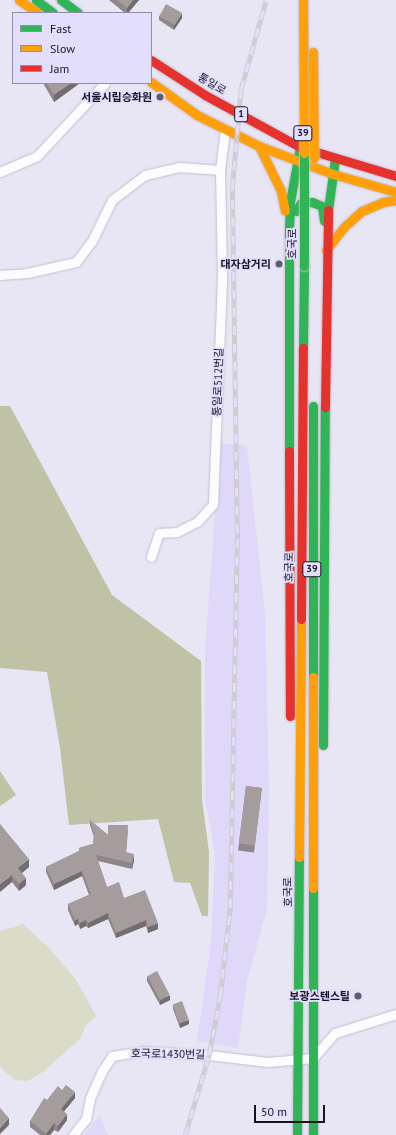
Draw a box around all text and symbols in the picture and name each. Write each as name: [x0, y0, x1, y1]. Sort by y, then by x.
legend: [12, 12, 152, 84]
text: Fast: [50, 21, 71, 36]
text: Slow: [50, 41, 75, 56]
text: Jam: [50, 61, 69, 76]
street label: 통일로: [196, 71, 228, 97]
place label: 서울시립승화원: [81, 90, 152, 104]
marker: 서울시립승화원: [155, 92, 165, 102]
road number: 1: [234, 106, 248, 122]
road number: 39: [293, 125, 313, 141]
street label: 호국로: [285, 229, 299, 259]
place label: 대자삼거리: [220, 257, 271, 271]
marker: 대자삼거리: [274, 259, 284, 269]
street label: 통일로512번길: [210, 347, 226, 417]
street label: 호국로: [282, 552, 296, 582]
road number: 39: [302, 561, 322, 577]
street label: 호국로: [281, 877, 295, 907]
place label: 보광스텐스틸: [289, 989, 350, 1003]
marker: 보광스텐스틸: [353, 991, 363, 1001]
street label: 호국로1430번길: [131, 1047, 205, 1061]
scale bar: [256, 1097, 327, 1123]
text: 50 m: [261, 1104, 287, 1119]

